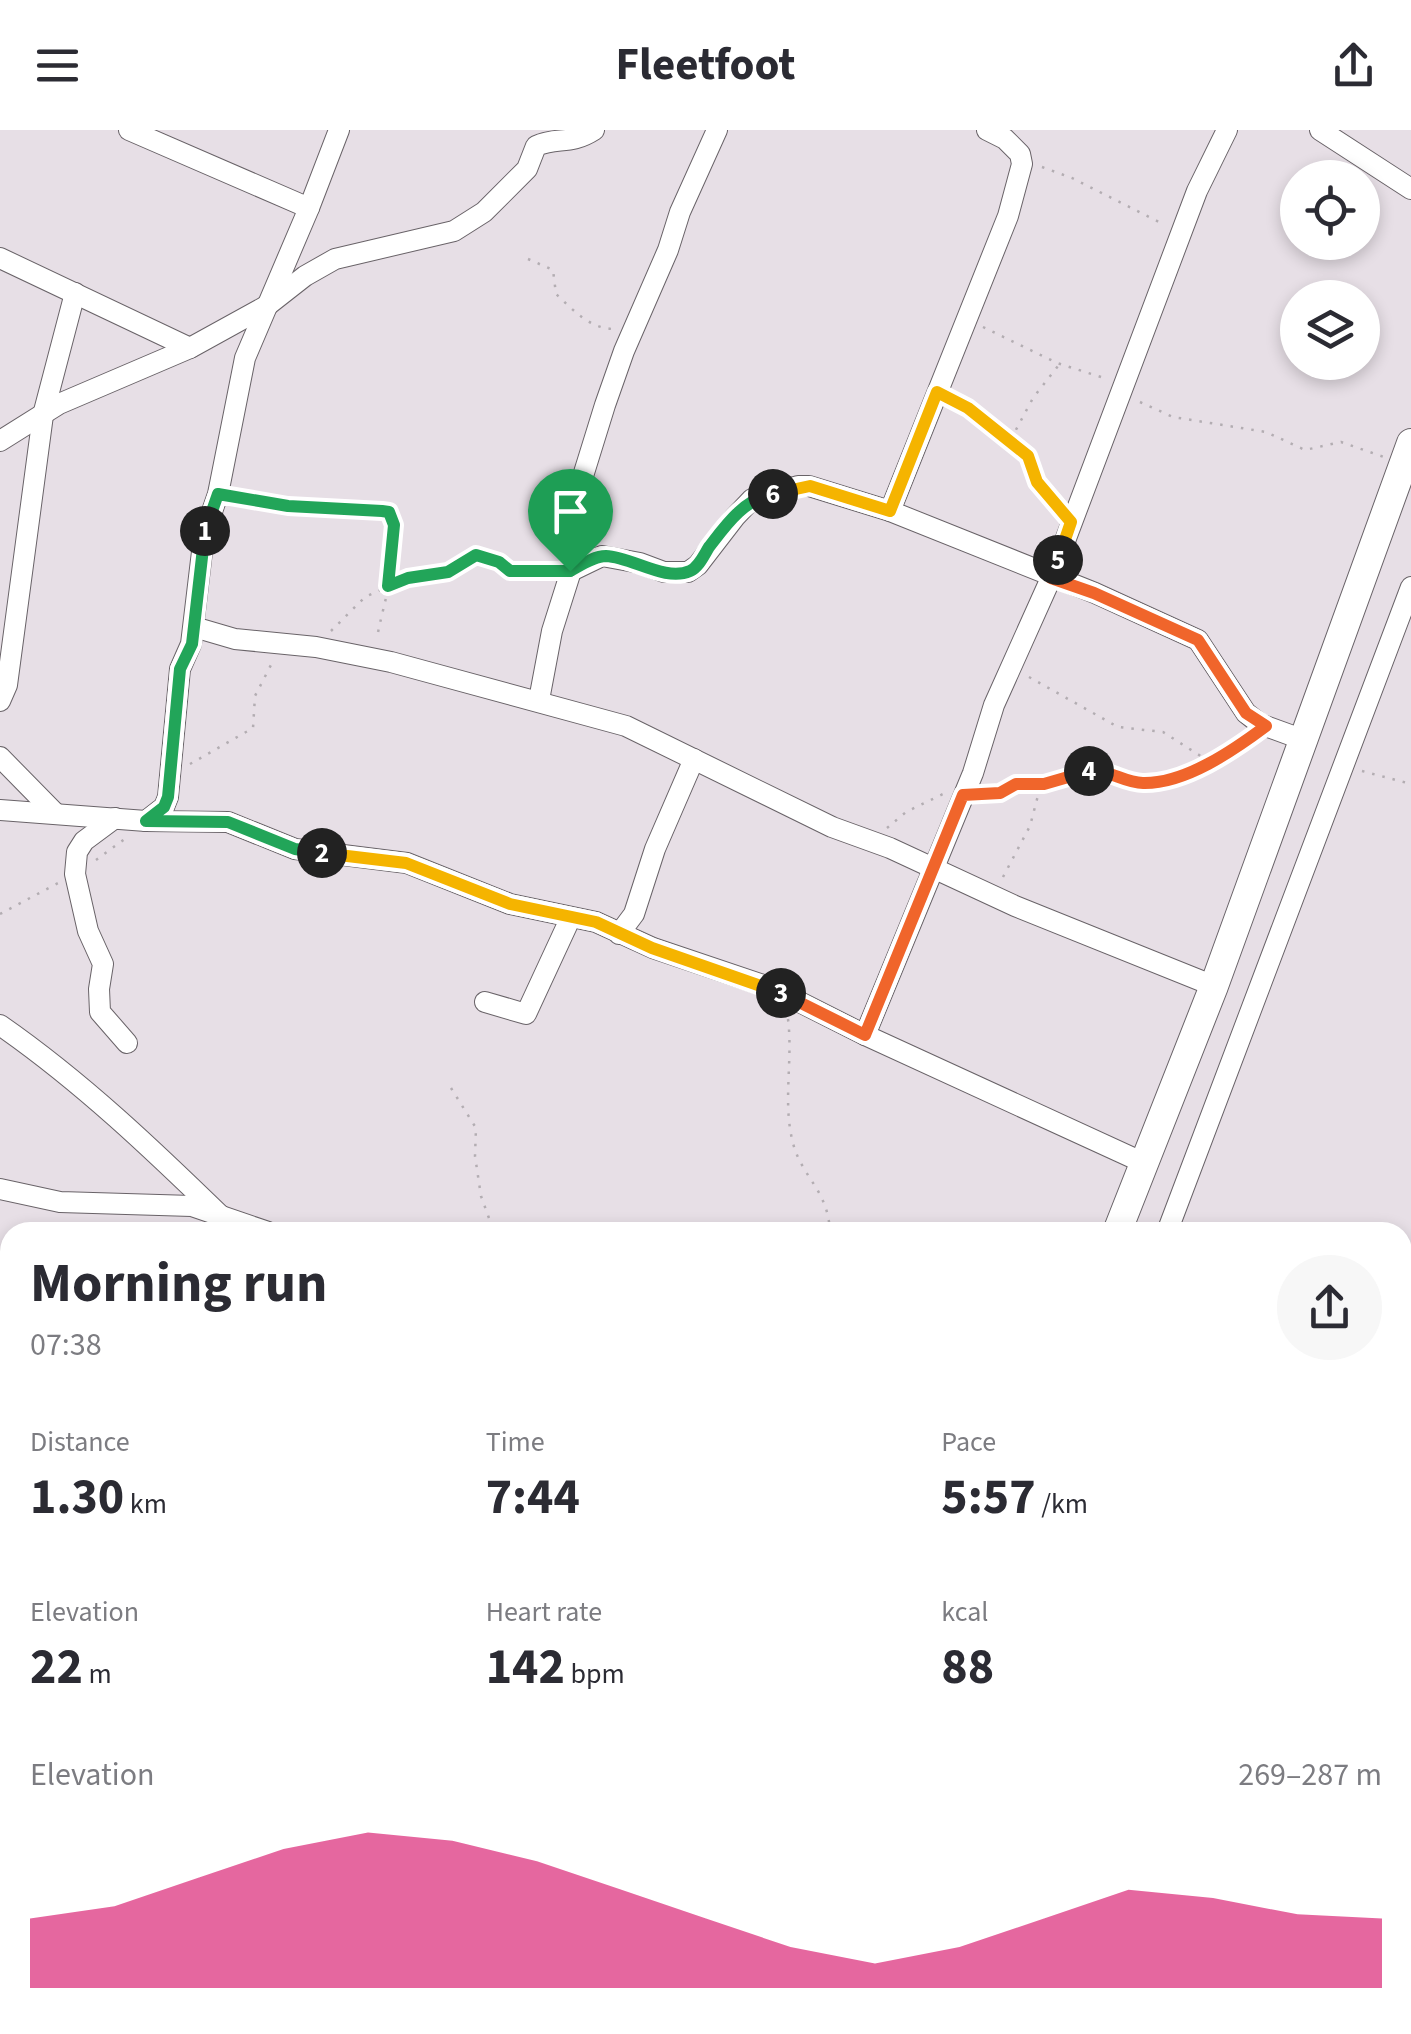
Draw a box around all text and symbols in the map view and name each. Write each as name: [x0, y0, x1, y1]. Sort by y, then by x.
text: Fleetfoot: [615, 33, 796, 97]
icon: menu: [30, 38, 85, 93]
icon: share: [1326, 38, 1381, 93]
map controls: [1280, 160, 1380, 380]
button: locate: [1280, 160, 1380, 260]
button: layers: [1280, 280, 1380, 380]
pin: [528, 469, 613, 572]
pin: 6: [748, 469, 798, 519]
text: 6: [766, 474, 780, 514]
icon: arrive: [543, 484, 598, 539]
pin: 1: [180, 506, 230, 556]
text: 1: [198, 511, 212, 551]
pin: 5: [1033, 535, 1083, 585]
text: 5: [1051, 540, 1065, 580]
pin: 4: [1064, 746, 1114, 796]
text: 4: [1082, 751, 1096, 791]
pin: 2: [297, 828, 347, 878]
text: 2: [315, 833, 329, 873]
pin: 3: [756, 968, 806, 1018]
text: 3: [774, 973, 788, 1013]
text: Morning run: [30, 1245, 327, 1323]
button: share: [1277, 1255, 1382, 1360]
text: 07:38: [30, 1322, 102, 1368]
text: Distance: [30, 1422, 130, 1462]
text: Time: [486, 1422, 545, 1462]
text: Pace: [941, 1422, 996, 1462]
text: 1.30: [30, 1462, 124, 1533]
text: 7:44: [486, 1462, 580, 1533]
text: 5:57: [941, 1462, 1036, 1533]
text: km: [124, 1484, 167, 1524]
text: /km: [1036, 1484, 1088, 1524]
text: Elevation: [30, 1592, 139, 1632]
text: Heart rate: [486, 1592, 602, 1632]
text: kcal: [941, 1592, 988, 1632]
text: 22: [30, 1632, 83, 1703]
text: 142: [486, 1632, 565, 1703]
text: 88: [941, 1632, 994, 1703]
text: m: [83, 1654, 112, 1694]
text: bpm: [565, 1654, 625, 1694]
text: Elevation: [30, 1752, 155, 1798]
text: 269–287 m: [1238, 1752, 1382, 1798]

